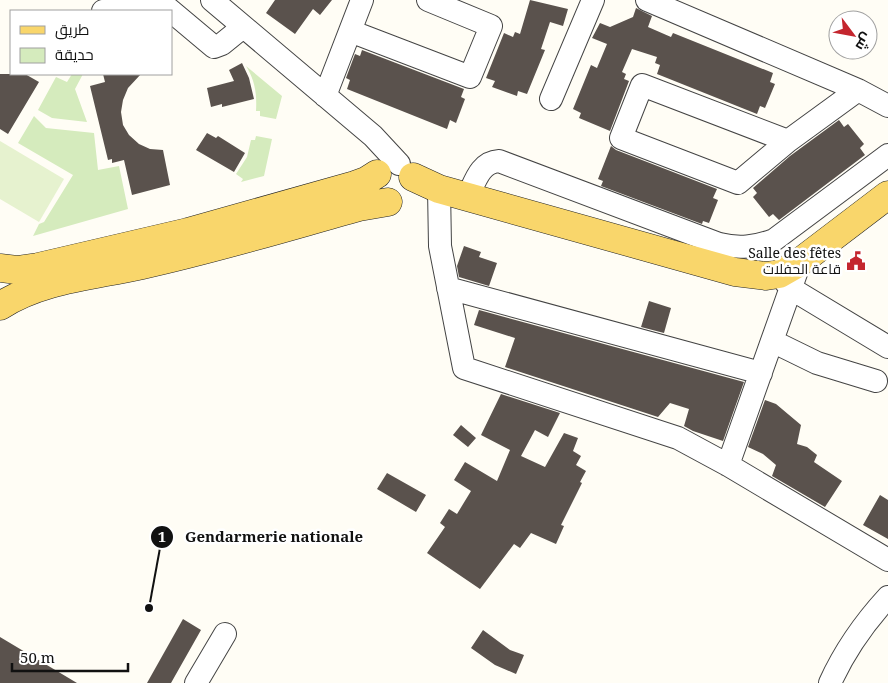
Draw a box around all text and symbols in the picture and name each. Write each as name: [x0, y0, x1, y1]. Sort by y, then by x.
legend: [10, 10, 172, 75]
north arrow: [828, 10, 878, 60]
text: طريق: [55, 19, 89, 40]
text: ش: [852, 30, 877, 55]
text: حديقة: [55, 44, 94, 64]
place label: Salle des fêtes قاعة الحفلات: [748, 243, 841, 278]
public building icon: Salle des fêtes قاعة الحفلات: [845, 250, 867, 272]
callout: Gendarmerie nationale: [150, 522, 373, 552]
text: 1: [158, 526, 166, 546]
text: Gendarmerie nationale: [185, 526, 363, 546]
scale bar: [12, 640, 129, 672]
text: 50 m: [20, 647, 55, 667]

